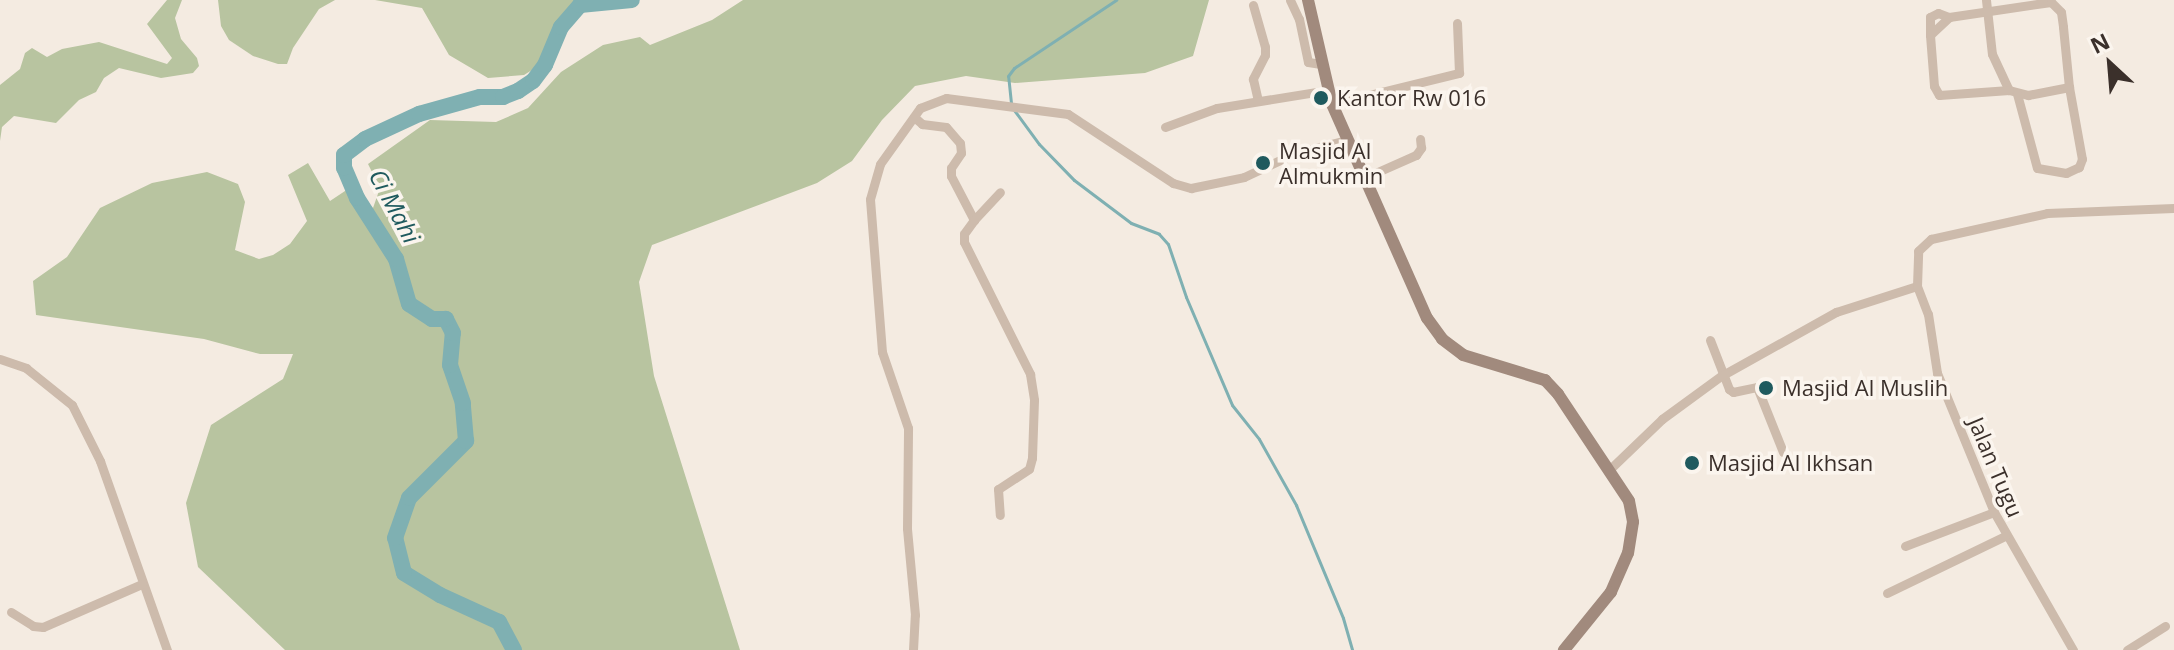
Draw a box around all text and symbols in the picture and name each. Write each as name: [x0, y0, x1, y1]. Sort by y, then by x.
north arrow: [2070, 24, 2150, 104]
text: N: [2085, 25, 2114, 60]
place label: Kantor Rw 016: [1337, 85, 1486, 111]
marker: Kantor Rw 016: [1312, 89, 1330, 107]
place label: Masjid Al Almukmin: [1279, 137, 1383, 188]
marker: Masjid Al Almukmin: [1254, 154, 1272, 172]
water label: Ci Mahi: [364, 164, 426, 248]
place label: Masjid Al Muslih: [1782, 375, 1948, 401]
marker: Masjid Al Muslih: [1757, 379, 1775, 397]
street label: Jalan Tugu: [1963, 413, 2029, 521]
place label: Masjid Al Ikhsan: [1708, 450, 1873, 476]
marker: Masjid Al Ikhsan: [1683, 454, 1701, 472]

